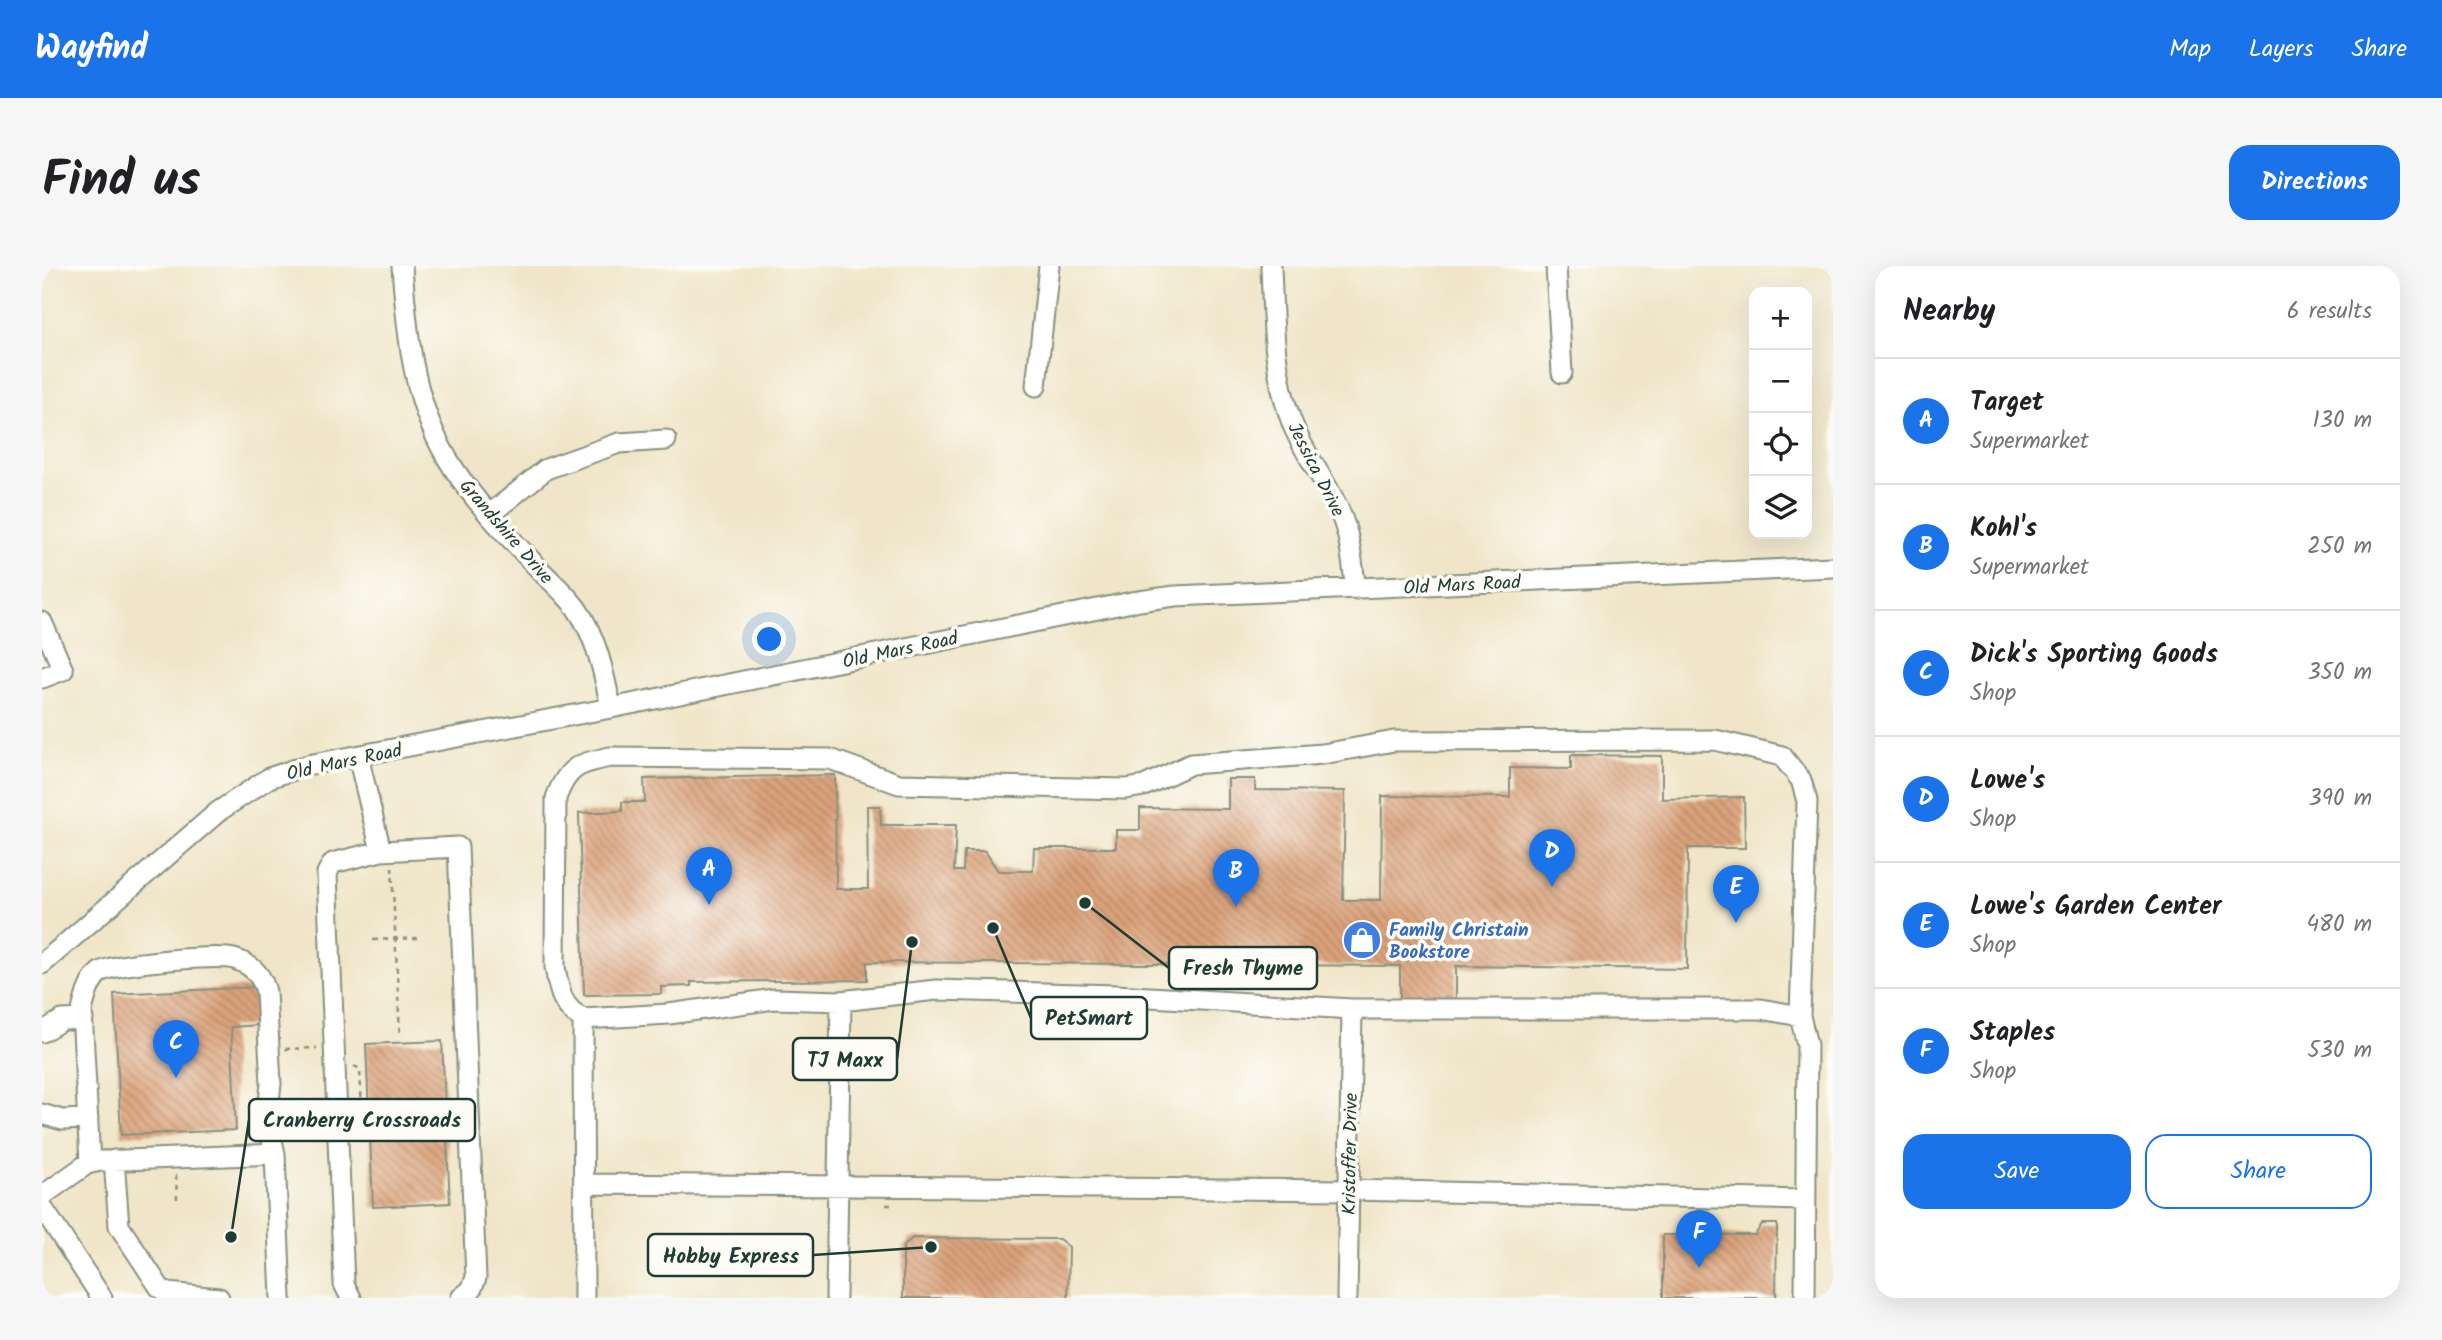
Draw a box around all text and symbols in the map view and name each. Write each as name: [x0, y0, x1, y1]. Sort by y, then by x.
text: Wayfind: [35, 23, 148, 76]
text: Map: [2169, 30, 2211, 69]
text: Layers: [2249, 30, 2313, 69]
text: Share: [2351, 30, 2407, 69]
text: Find us: [42, 143, 200, 221]
button: Directions: [2229, 145, 2400, 220]
map controls: [1749, 287, 1812, 539]
button: +: [1749, 287, 1812, 350]
text: Nearby: [1903, 288, 1995, 336]
text: 6 results: [2287, 294, 2372, 330]
button: −: [1749, 350, 1812, 413]
text: Target: [1970, 382, 2044, 424]
text: A: [1919, 403, 1933, 439]
text: 130 m: [2313, 403, 2372, 439]
button: locate: [1749, 413, 1812, 476]
street label: Jessica Drive: [1279, 417, 1352, 523]
text: Supermarket: [1970, 424, 2089, 460]
street label: Grandshire Drive: [451, 473, 560, 592]
button: layers: [1749, 476, 1812, 539]
text: Kohl's: [1970, 508, 2037, 550]
text: B: [1919, 529, 1933, 565]
text: 250 m: [2307, 529, 2372, 565]
text: Supermarket: [1970, 550, 2089, 586]
street label: Old Mars Road: [1403, 568, 1522, 604]
your location: [752, 622, 786, 656]
street label: Old Mars Road: [840, 624, 961, 678]
text: Dick's Sporting Goods: [1970, 634, 2218, 676]
text: C: [1919, 655, 1933, 691]
text: 350 m: [2307, 655, 2372, 691]
text: Shop: [1970, 676, 2016, 712]
street label: Old Mars Road: [284, 736, 405, 790]
text: Lowe's: [1970, 760, 2045, 802]
text: D: [1918, 781, 1934, 817]
text: 390 m: [2309, 781, 2372, 817]
text: Shop: [1970, 802, 2016, 838]
pin: D: [1529, 829, 1575, 887]
pin: A: [686, 847, 732, 905]
pin: B: [1213, 849, 1259, 907]
pin: E: [1713, 865, 1759, 923]
text: Lowe's Garden Center: [1970, 886, 2221, 928]
text: E: [1920, 907, 1932, 943]
text: 480 m: [2306, 907, 2372, 943]
place label: Family Christain Bookstore: [1389, 916, 1529, 968]
shop icon: Family Christain Bookstore: [1341, 919, 1383, 961]
text: Shop: [1970, 928, 2016, 964]
callout: Fresh Thyme: [1169, 947, 1317, 989]
text: Fresh Thyme: [1183, 953, 1303, 986]
callout: PetSmart: [1031, 997, 1147, 1039]
text: PetSmart: [1045, 1003, 1133, 1036]
text: Staples: [1970, 1012, 2055, 1054]
pin: C: [153, 1020, 199, 1078]
text: F: [1920, 1033, 1932, 1069]
text: 530 m: [2307, 1033, 2372, 1069]
callout: TJ Maxx: [793, 1038, 897, 1080]
text: TJ Maxx: [807, 1045, 884, 1078]
text: Shop: [1970, 1054, 2016, 1090]
street label: Kristoffer Drive: [1335, 1092, 1367, 1216]
callout: Cranberry Crossroads: [249, 1099, 475, 1141]
text: Cranberry Crossroads: [263, 1105, 461, 1138]
button: Save: [1903, 1134, 2131, 1209]
button: Share: [2145, 1134, 2372, 1209]
pin: F: [1676, 1210, 1722, 1268]
callout: Hobby Express: [648, 1234, 813, 1276]
text: Hobby Express: [663, 1241, 799, 1274]

